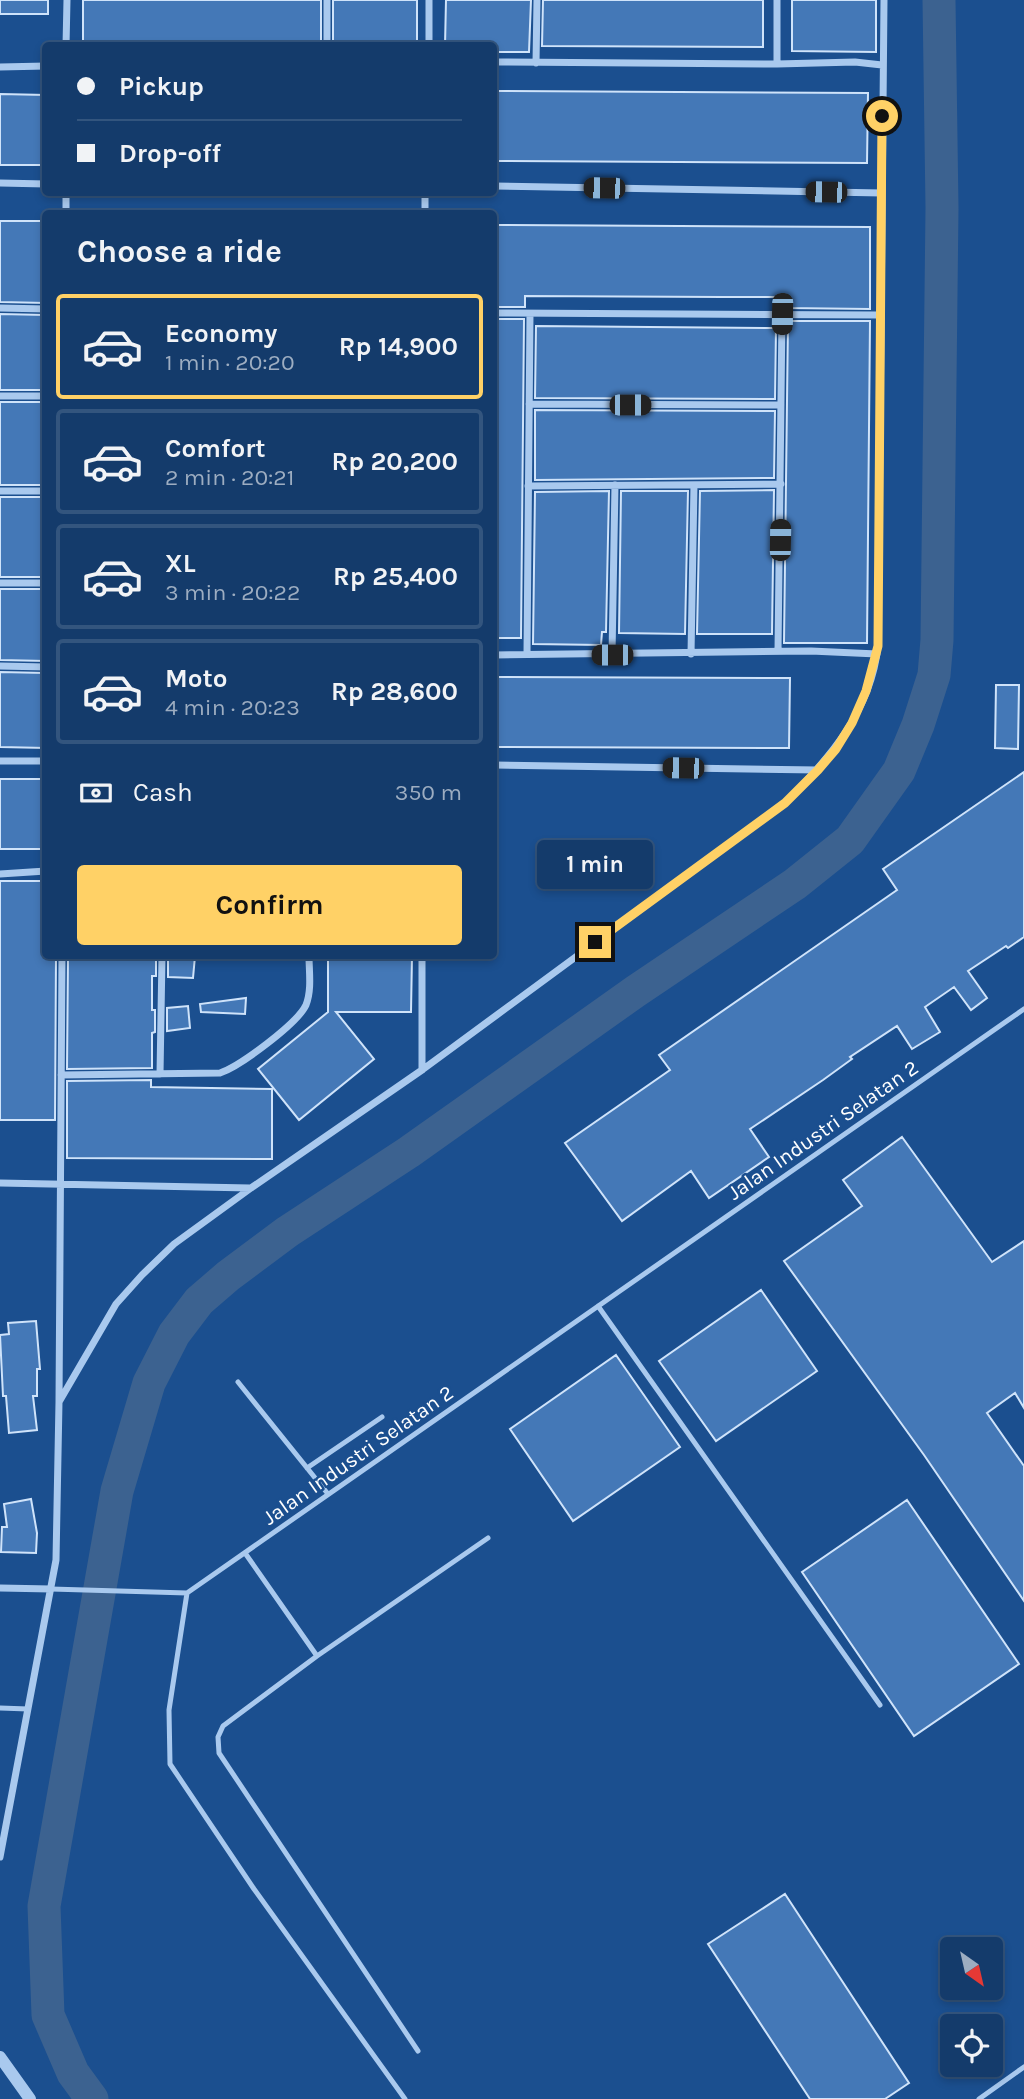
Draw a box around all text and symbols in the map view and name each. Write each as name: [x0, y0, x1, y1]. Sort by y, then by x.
text: Pickup: [119, 71, 204, 102]
route start: [866, 100, 898, 132]
text: Drop-off: [119, 138, 221, 169]
car: [583, 177, 626, 199]
car: [805, 181, 848, 203]
text: Choose a ride: [77, 233, 282, 270]
car: [772, 293, 793, 335]
icon: car: [81, 315, 144, 378]
text: Economy: [165, 318, 277, 349]
text: Rp 14,900: [339, 331, 458, 362]
text: 1 min · 20:20: [165, 349, 295, 376]
car: [610, 395, 652, 416]
icon: car: [81, 430, 144, 493]
text: Comfort: [165, 433, 266, 464]
text: Rp 20,200: [331, 446, 458, 477]
text: 2 min · 20:21: [165, 464, 294, 491]
car: [770, 519, 791, 561]
icon: car: [81, 545, 144, 608]
text: XL: [165, 548, 196, 579]
text: Rp 25,400: [333, 561, 458, 592]
text: 3 min · 20:22: [165, 579, 300, 606]
car: [592, 645, 634, 666]
icon: car: [81, 660, 144, 723]
text: Moto: [165, 663, 227, 694]
text: Rp 28,600: [331, 676, 458, 707]
text: 4 min · 20:23: [165, 694, 300, 721]
car: [662, 757, 705, 779]
icon: cash: [77, 774, 115, 812]
text: Cash: [133, 777, 193, 808]
text: 350 m: [395, 779, 462, 806]
callout: 1 min: [537, 841, 653, 890]
text: 1 min: [566, 851, 624, 878]
button: Confirm: [77, 865, 462, 945]
route end: [579, 926, 611, 958]
street label: Jalan Industri Selatan 2: [723, 1055, 923, 1205]
street label: Jalan Industri Selatan 2: [258, 1380, 458, 1530]
north arrow: [940, 1937, 1003, 2000]
map controls: [940, 1937, 1003, 2077]
button: locate: [940, 2014, 1003, 2077]

